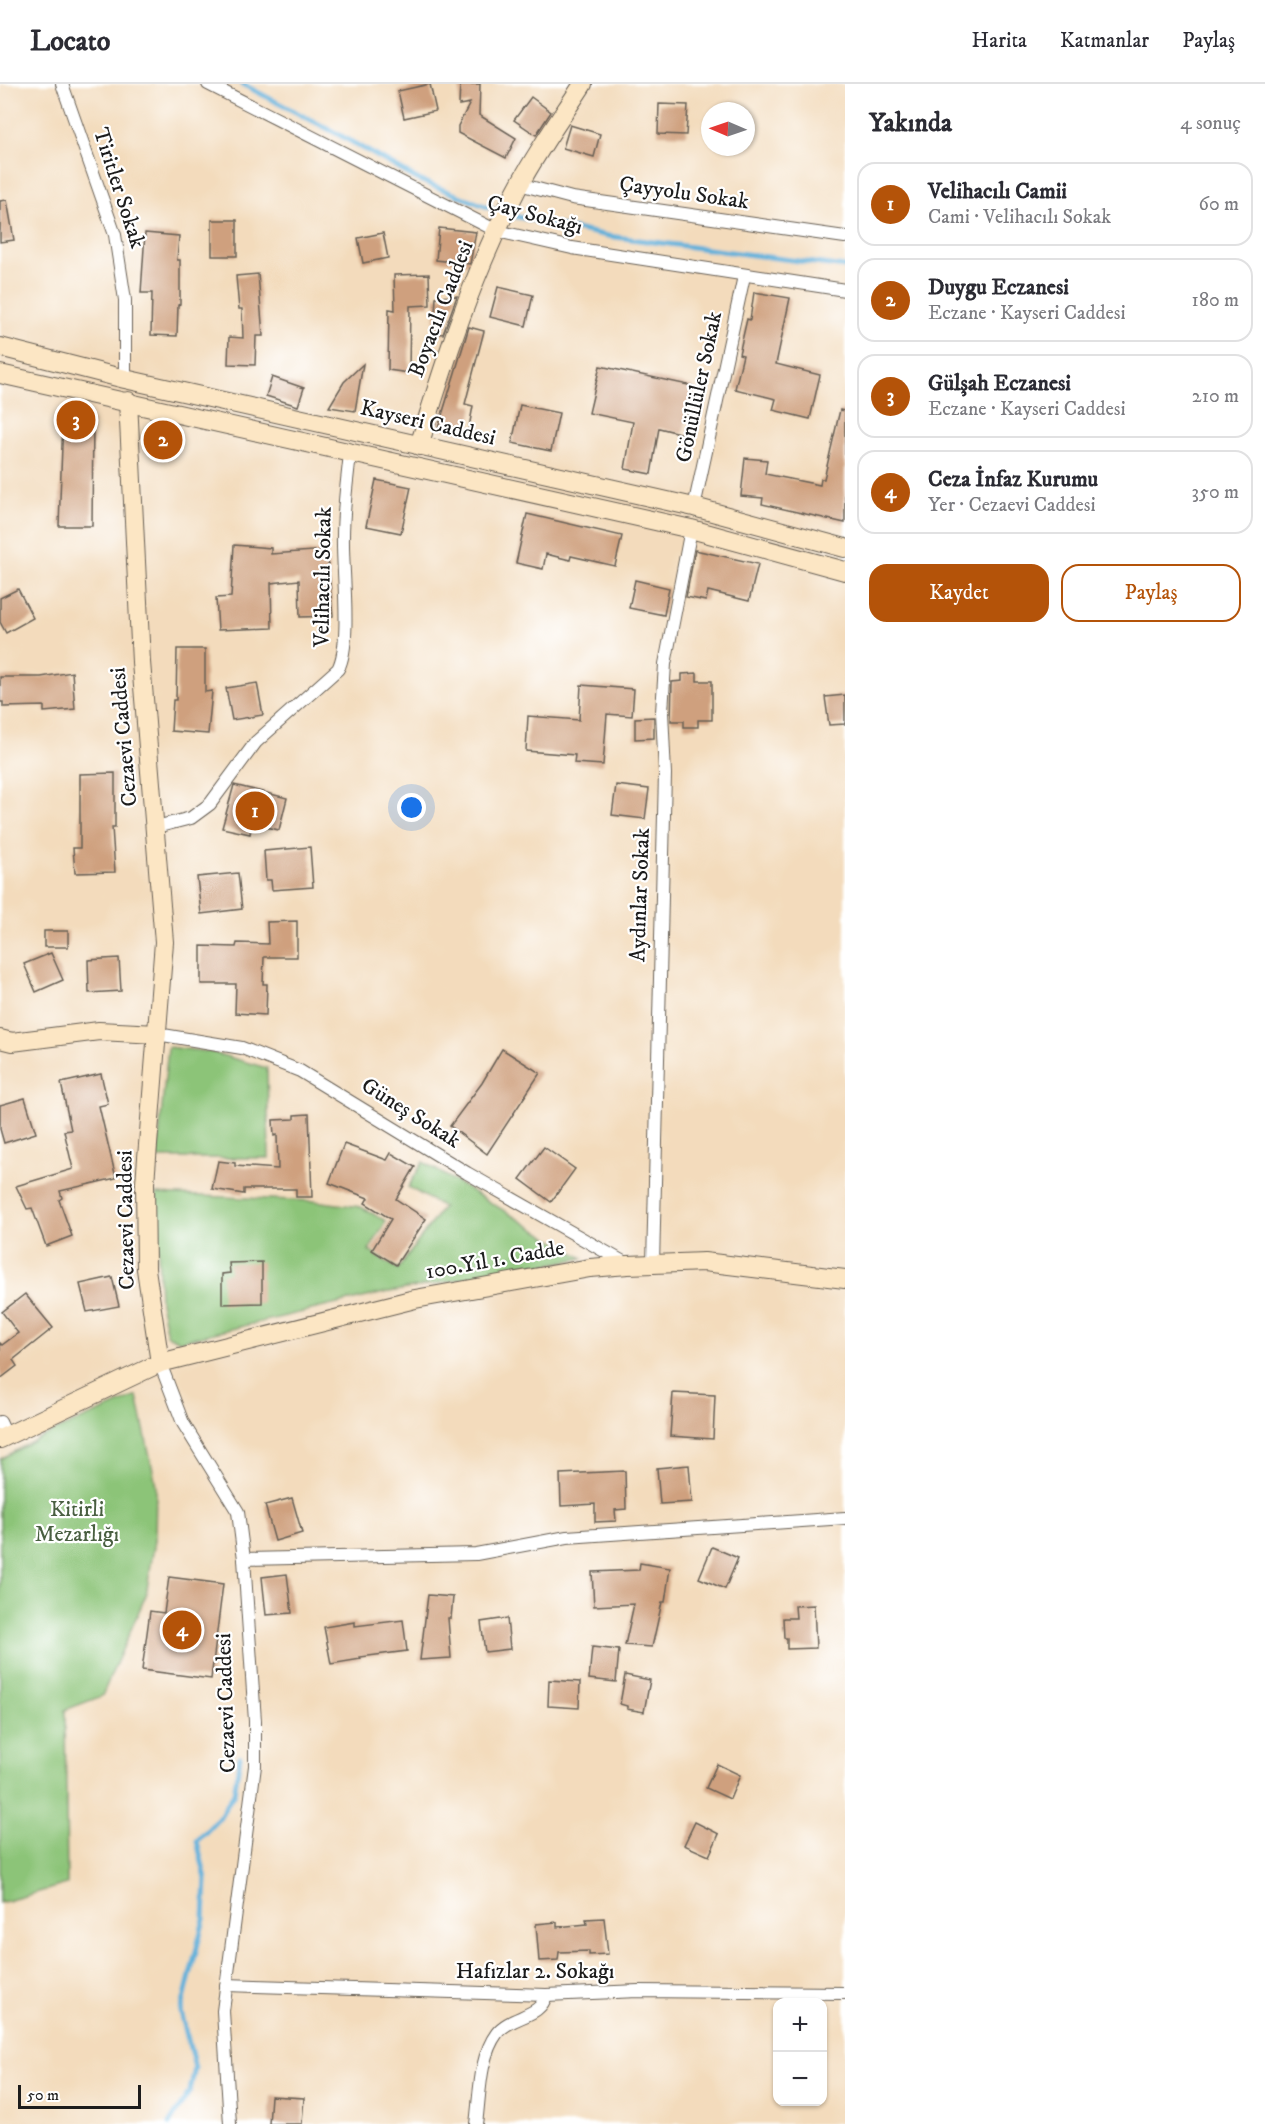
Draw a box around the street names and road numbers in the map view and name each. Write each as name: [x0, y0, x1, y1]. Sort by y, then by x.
street label: Tiritler Sokak: [87, 124, 151, 252]
street label: Çayyolu Sokak: [618, 171, 751, 215]
street label: Çay Sokağı: [484, 189, 586, 241]
street label: Boyacılı Caddesi: [402, 237, 480, 381]
street label: Gönüllüler Sokak: [670, 309, 728, 465]
street label: Kayseri Caddesi: [358, 394, 498, 452]
street label: Velihacılı Sokak: [308, 506, 338, 648]
street label: Cezaevi Caddesi: [104, 666, 144, 808]
street label: Aydınlar Sokak: [624, 827, 656, 963]
street label: Güneş Sokak: [356, 1072, 466, 1154]
street label: Cezaevi Caddesi: [111, 1150, 141, 1290]
street label: 100.Yıl 1. Cadde: [424, 1235, 566, 1285]
street label: Cezaevi Caddesi: [210, 1633, 242, 1773]
street label: Hafızlar 2. Sokağı: [456, 1958, 614, 1985]

